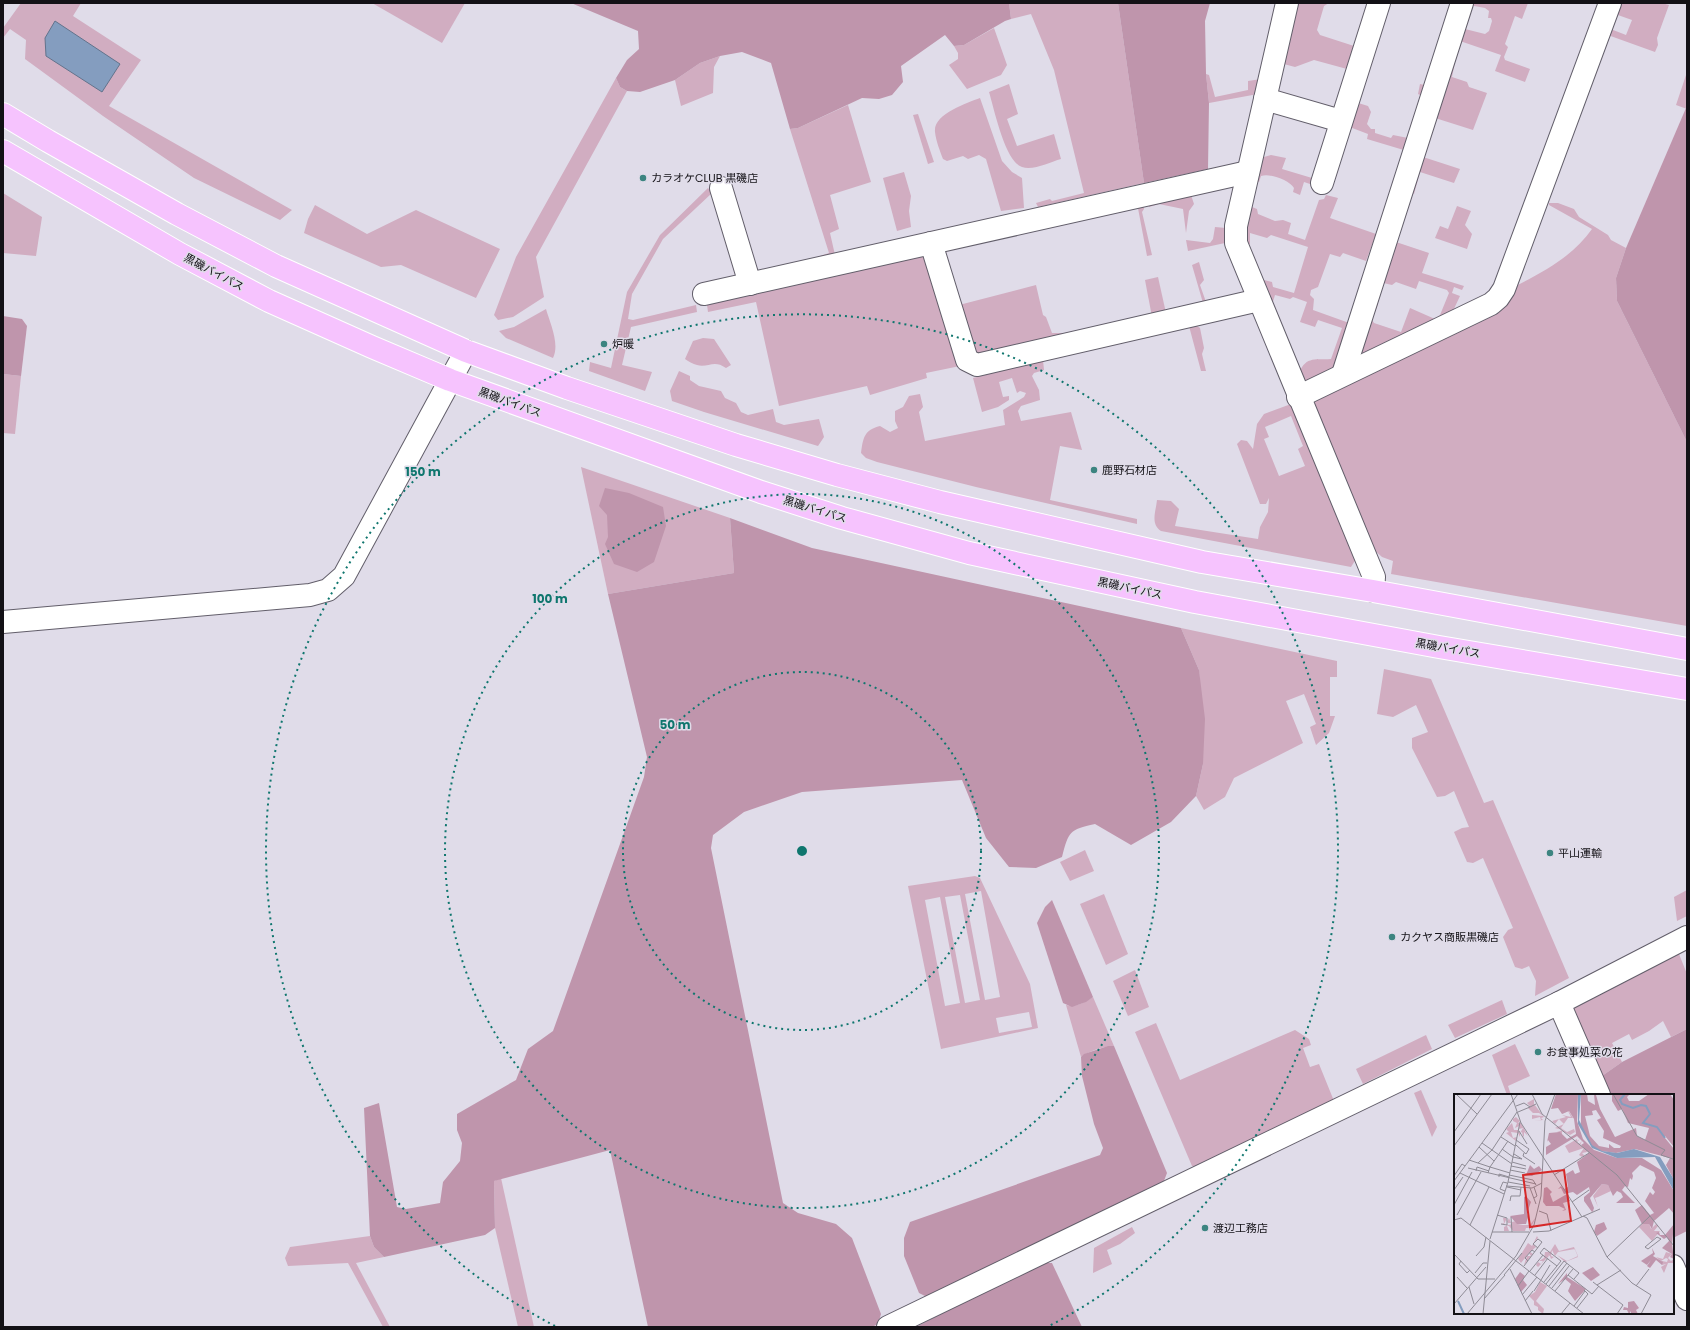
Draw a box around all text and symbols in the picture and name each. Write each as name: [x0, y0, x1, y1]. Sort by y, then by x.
place label: カラオケCLUB 黒磯店: [651, 170, 758, 186]
marker: カラオケCLUB 黒磯店: [638, 173, 648, 183]
street label: 黒磯バイパス: [181, 249, 247, 295]
place label: 炉暖: [612, 336, 634, 352]
marker: 炉暖: [599, 339, 609, 349]
street label: 黒磯バイパス: [476, 383, 544, 421]
place label: 鹿野石材店: [1102, 462, 1157, 478]
text: 150 m: [405, 463, 441, 480]
marker: 鹿野石材店: [1089, 465, 1099, 475]
street label: 黒磯バイパス: [781, 492, 849, 526]
street label: 黒磯バイパス: [1096, 573, 1164, 603]
text: 100 m: [532, 590, 568, 607]
street label: 黒磯バイパス: [1414, 634, 1482, 662]
text: 50 m: [660, 716, 691, 733]
centre of rings: [795, 844, 809, 858]
place label: 平山運輸: [1558, 845, 1602, 861]
marker: 平山運輸: [1545, 848, 1555, 858]
place label: カクヤス商販黒磯店: [1400, 929, 1499, 945]
marker: カクヤス商販黒磯店: [1387, 932, 1397, 942]
place label: お食事処菜の花: [1546, 1044, 1623, 1060]
marker: お食事処菜の花: [1533, 1047, 1543, 1057]
inset map: [1454, 1094, 1674, 1314]
place label: 渡辺工務店: [1213, 1220, 1268, 1236]
marker: 渡辺工務店: [1200, 1223, 1210, 1233]

